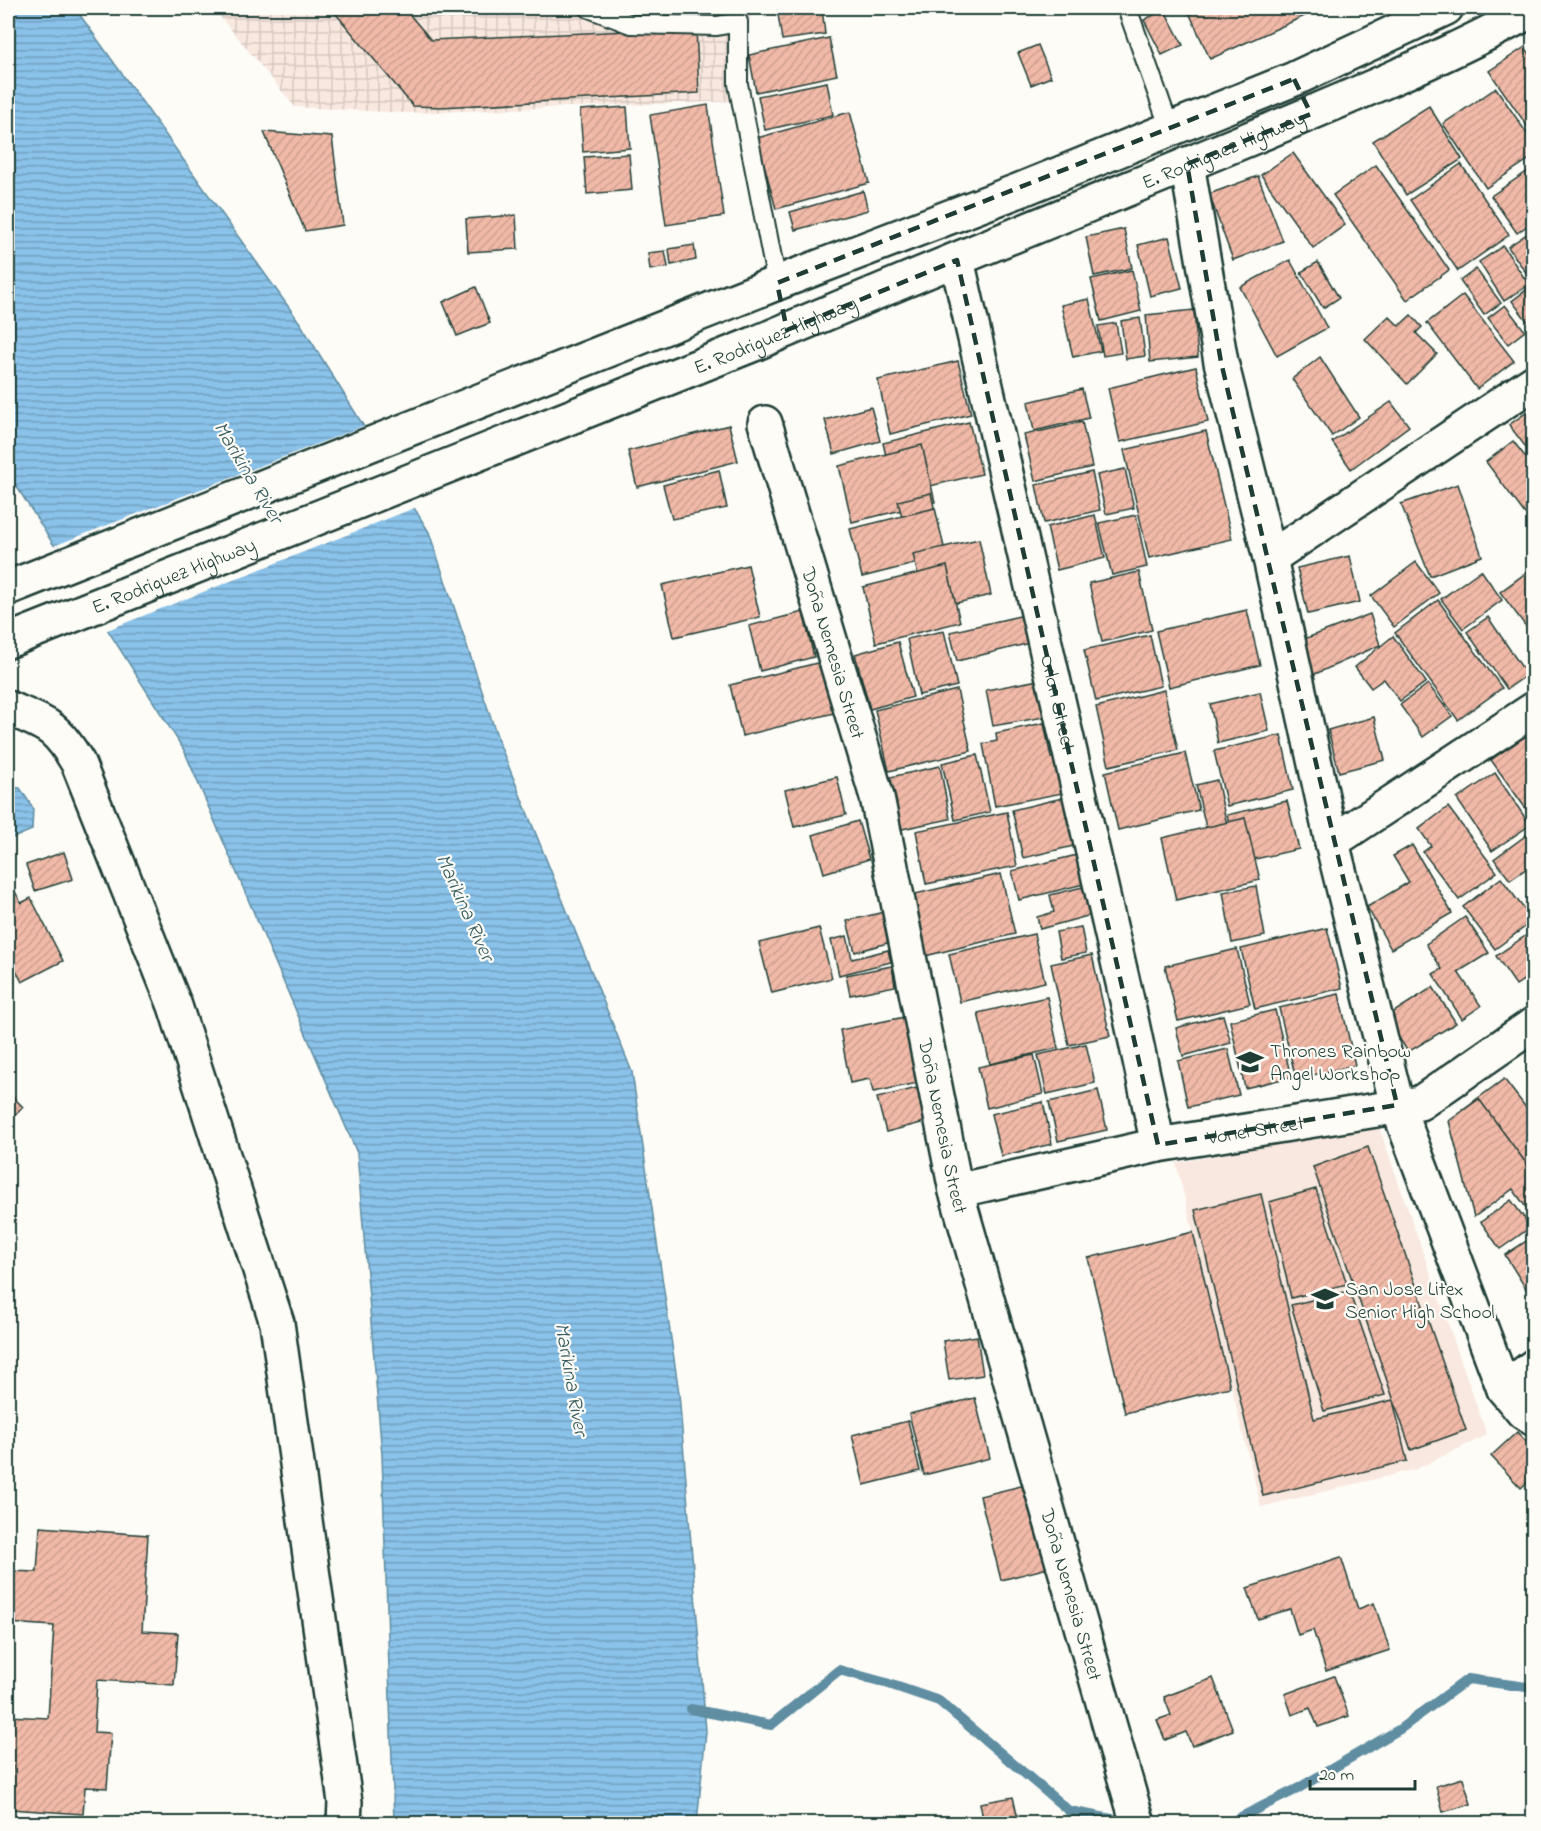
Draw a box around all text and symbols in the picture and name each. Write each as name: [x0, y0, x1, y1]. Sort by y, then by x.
street label: E. Rodriguez Highway: [1138, 105, 1310, 198]
street label: E. Rodriguez Highway: [690, 290, 862, 384]
water label: Marikina River: [205, 416, 291, 532]
street label: E. Rodriguez Highway: [88, 532, 261, 623]
street label: Doña Nemesia Street: [792, 563, 871, 743]
street label: Orlon Street: [1031, 652, 1081, 755]
water label: Marikina River: [427, 849, 502, 968]
street label: Doña Nemesia Street: [909, 1036, 974, 1218]
place label: Thrones Rainbow Angel Workshop: [1270, 1038, 1411, 1091]
school or university icon: Thrones Rainbow Angel Workshop: [1235, 1047, 1265, 1077]
street label: Vonel Street: [1205, 1110, 1307, 1154]
place label: San Jose Litex Senior High School: [1345, 1276, 1495, 1329]
school or university icon: San Jose Litex Senior High School: [1310, 1284, 1340, 1314]
water label: Marikina River: [545, 1320, 595, 1441]
street label: Doña Nemesia Street: [1031, 1505, 1108, 1685]
scale bar: [1310, 1753, 1415, 1791]
text: 20 m: [1319, 1763, 1354, 1789]

